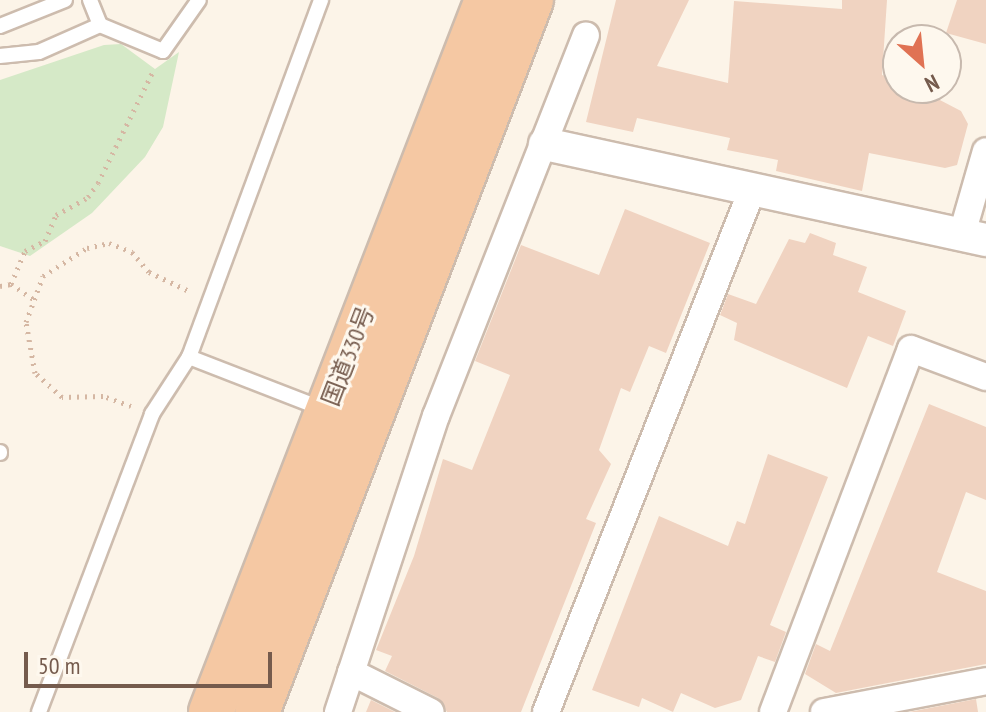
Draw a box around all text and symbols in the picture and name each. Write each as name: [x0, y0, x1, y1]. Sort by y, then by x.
north arrow: [882, 24, 962, 104]
text: N: [920, 68, 944, 99]
street label: 国道330号: [316, 302, 380, 410]
scale bar: [28, 636, 276, 686]
text: 50 m: [38, 650, 80, 681]

